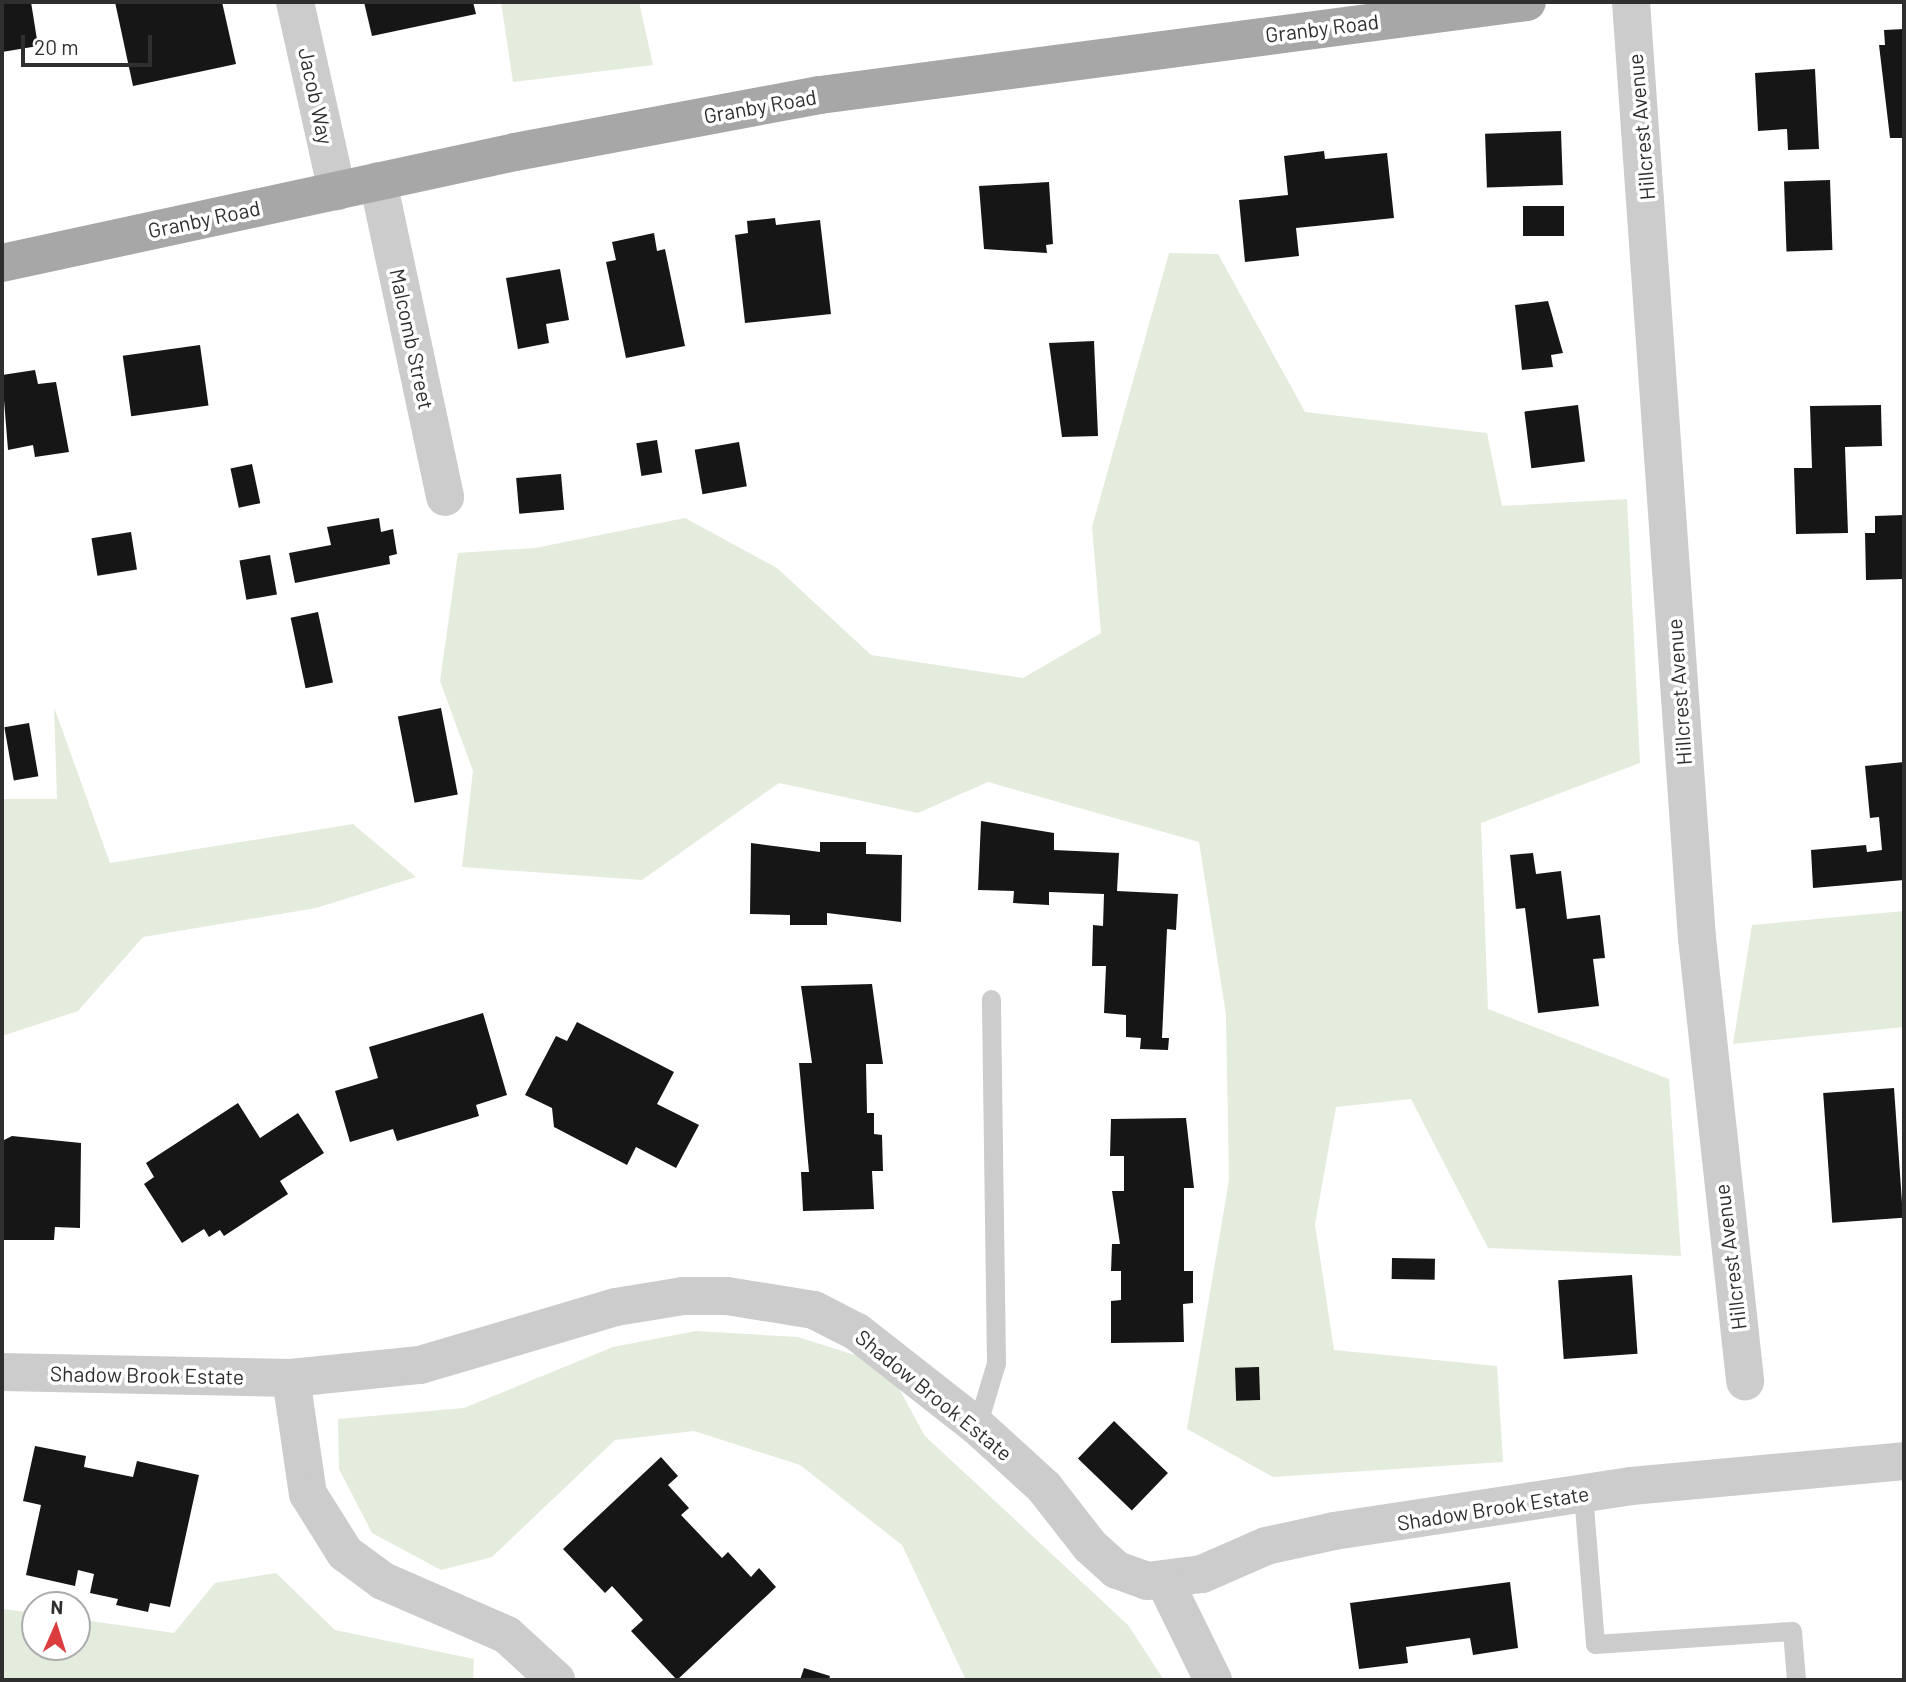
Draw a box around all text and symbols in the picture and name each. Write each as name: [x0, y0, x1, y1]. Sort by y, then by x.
street label: Granby Road: [1264, 9, 1380, 47]
scale bar: [24, 21, 156, 65]
text: 20 m: [34, 34, 79, 59]
street label: Jacob Way: [293, 45, 339, 147]
street label: Hillcrest Avenue: [1622, 53, 1660, 201]
street label: Granby Road: [702, 84, 818, 128]
street label: Granby Road: [146, 195, 262, 243]
street label: Malcomb Street: [385, 266, 439, 412]
street label: Hillcrest Avenue: [1661, 618, 1697, 766]
street label: Hillcrest Avenue: [1709, 1183, 1751, 1331]
street label: Shadow Brook Estate: [851, 1324, 1017, 1466]
street label: Shadow Brook Estate: [50, 1361, 244, 1389]
street label: Shadow Brook Estate: [1395, 1480, 1591, 1536]
north arrow: [21, 1591, 91, 1661]
text: N: [50, 1595, 64, 1618]

